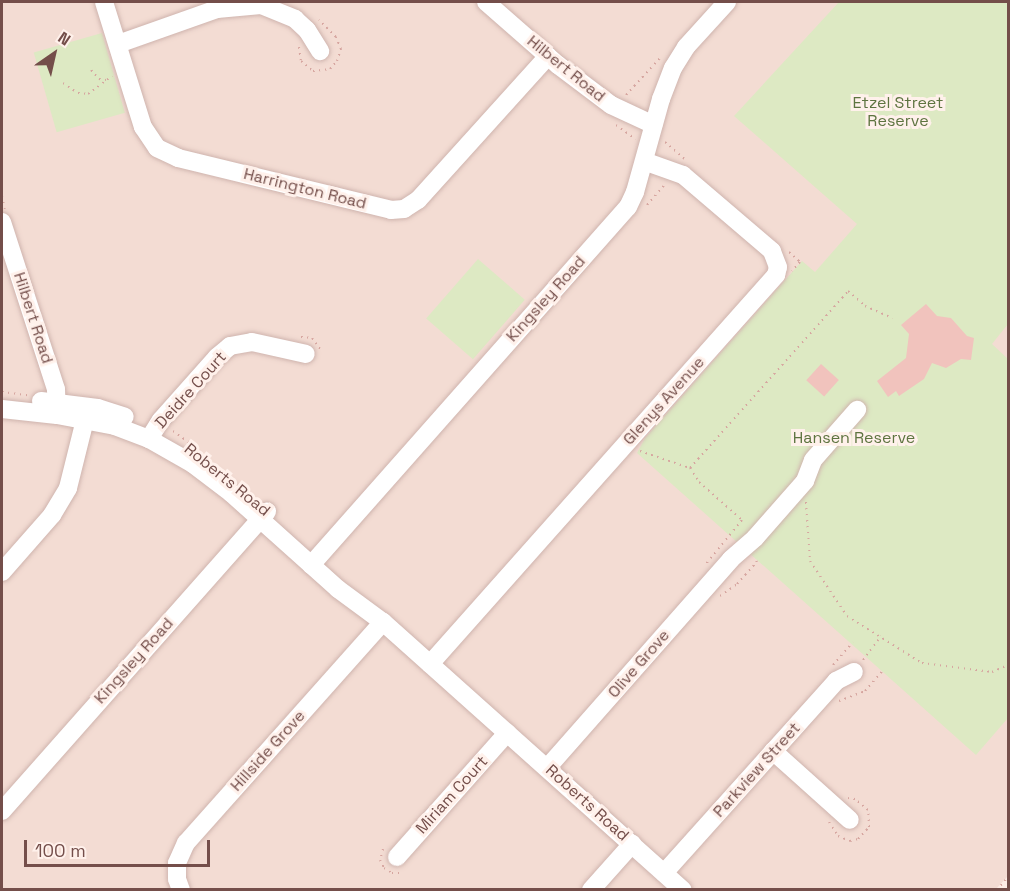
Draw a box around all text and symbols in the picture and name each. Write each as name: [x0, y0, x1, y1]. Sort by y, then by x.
north arrow: [24, 24, 84, 84]
text: N: [54, 27, 75, 50]
street label: Hilbert Road: [523, 32, 609, 106]
park label: Etzel Street Reserve: [853, 93, 943, 131]
street label: Harrington Road: [242, 164, 368, 214]
street label: Kingsley Road: [502, 252, 590, 346]
street label: Hilbert Road: [9, 270, 57, 366]
street label: Deidre Court: [151, 348, 231, 432]
street label: Glenys Avenue: [619, 353, 709, 449]
park label: Hansen Reserve: [793, 428, 915, 448]
street label: Roberts Road: [180, 440, 274, 520]
street label: Kingsley Road: [90, 614, 178, 708]
street label: Olive Grove: [604, 626, 674, 702]
street label: Hillside Grove: [227, 707, 309, 795]
street label: Parkview Street: [709, 719, 805, 821]
street label: Miriam Court: [412, 752, 492, 838]
street label: Roberts Road: [542, 761, 632, 845]
scale bar: [27, 828, 213, 866]
text: 100 m: [35, 839, 86, 862]

